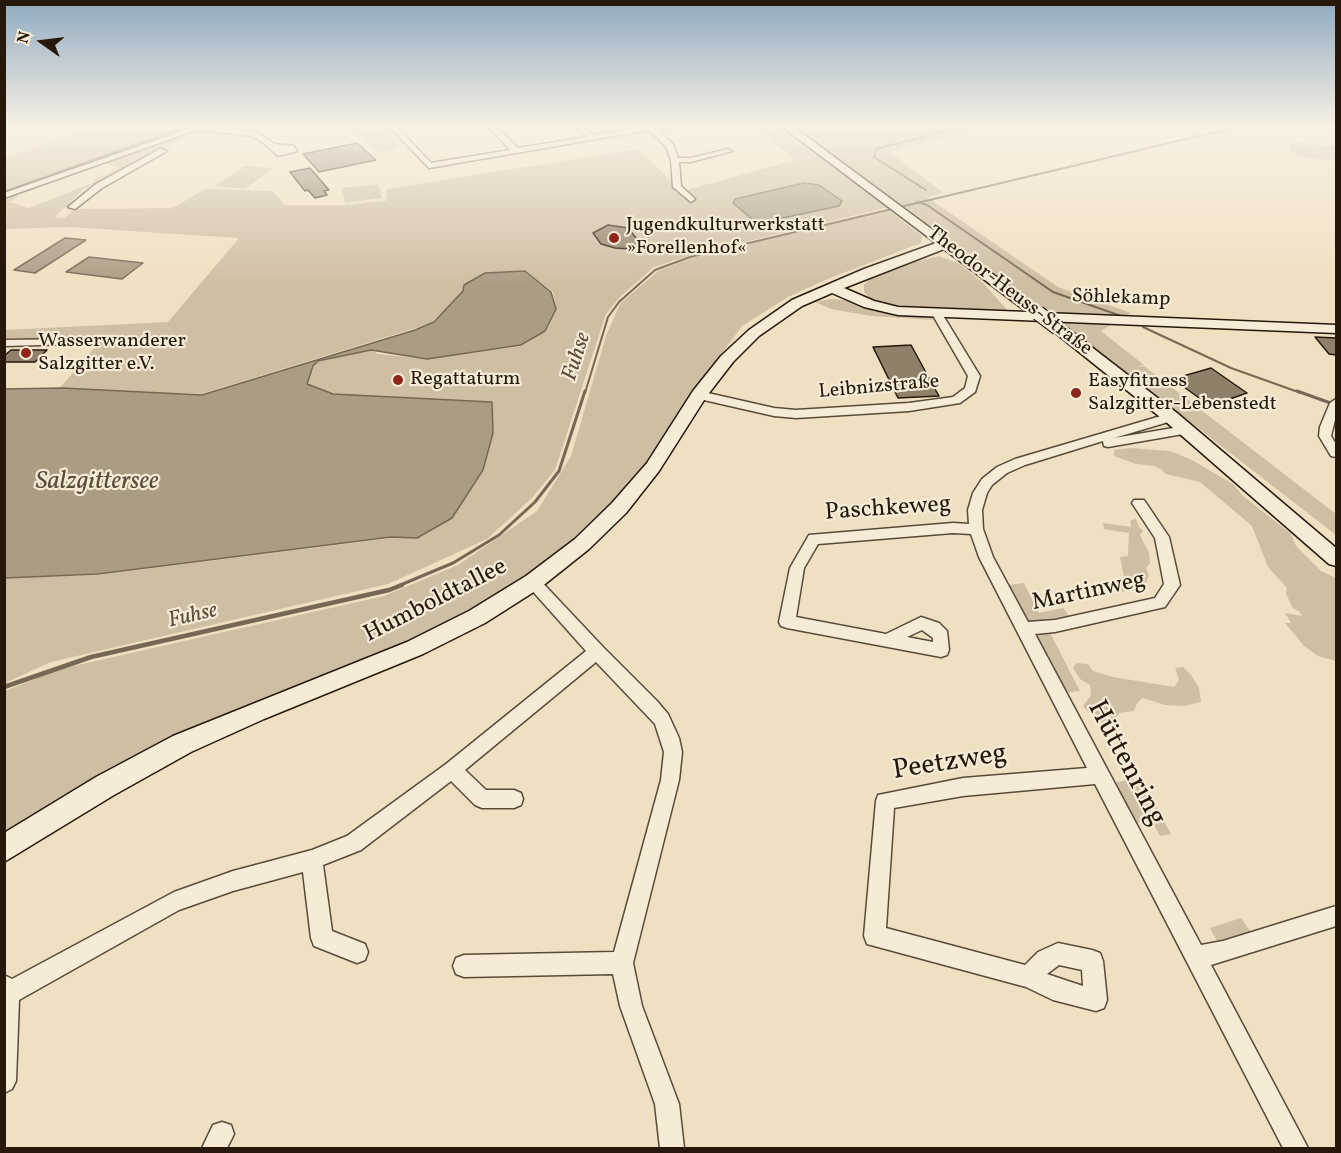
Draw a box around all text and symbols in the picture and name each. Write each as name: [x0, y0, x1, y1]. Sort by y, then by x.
north arrow: [12, 12, 72, 72]
text: N: [12, 29, 37, 46]
place label: Jugendkulturwerkstatt »Forellenhof«: [626, 214, 825, 261]
street label: Theodor-Heuss-Straße: [922, 222, 1096, 362]
marker: Jugendkulturwerkstatt »Forellenhof«: [607, 231, 621, 245]
street label: Söhlekamp: [1071, 285, 1171, 313]
water label: Fuhse: [558, 329, 598, 385]
place label: Wasserwanderer Salzgitter e.V.: [38, 330, 186, 377]
marker: Wasserwanderer Salzgitter e.V.: [19, 346, 33, 360]
place label: Regattaturm: [410, 368, 521, 392]
place label: Easyfitness Salzgitter-Lebenstedt: [1088, 370, 1277, 417]
street label: Leibnizstraße: [818, 371, 940, 405]
marker: Regattaturm: [391, 373, 405, 387]
marker: Easyfitness Salzgitter-Lebenstedt: [1069, 386, 1083, 400]
water label: Salzgittersee: [36, 467, 158, 499]
street label: Paschkeweg: [824, 491, 952, 529]
street label: Humboldtallee: [360, 554, 512, 650]
street label: Martinweg: [1030, 567, 1148, 619]
water label: Fuhse: [166, 599, 220, 635]
street label: Hüttenring: [1078, 696, 1172, 832]
street label: Peetzweg: [891, 738, 1009, 790]

